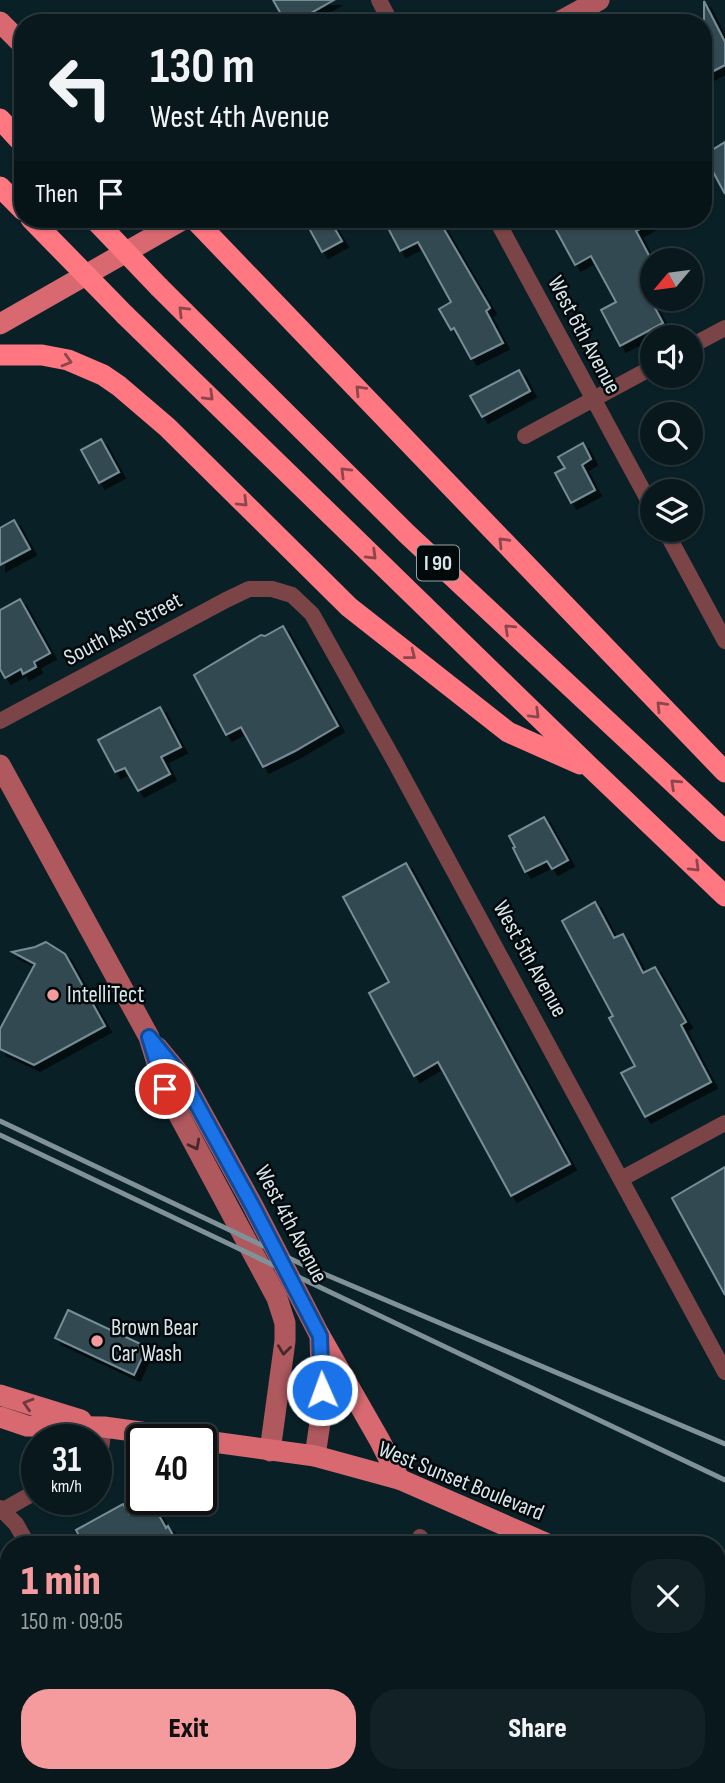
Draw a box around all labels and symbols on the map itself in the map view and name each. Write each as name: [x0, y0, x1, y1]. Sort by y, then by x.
north arrow: [640, 248, 704, 312]
street label: West 6th Avenue: [541, 271, 627, 399]
one-way arrow: [178, 307, 191, 320]
one-way arrow: [61, 352, 73, 367]
one-way arrow: [356, 385, 369, 398]
one-way arrow: [201, 388, 214, 401]
one-way arrow: [340, 467, 353, 480]
one-way arrow: [235, 493, 248, 506]
one-way arrow: [498, 537, 511, 550]
one-way arrow: [364, 546, 377, 559]
road number: I 90: [417, 546, 459, 580]
street label: South Ash Street: [59, 586, 187, 672]
one-way arrow: [504, 624, 517, 637]
one-way arrow: [402, 647, 415, 659]
one-way arrow: [656, 701, 669, 714]
one-way arrow: [527, 705, 540, 718]
one-way arrow: [670, 780, 683, 793]
one-way arrow: [687, 859, 700, 872]
street label: West 5th Avenue: [487, 896, 573, 1022]
place label: IntelliTect: [67, 981, 144, 1009]
marker: IntelliTect: [45, 987, 61, 1003]
pin: [135, 1059, 195, 1119]
one-way arrow: [186, 1138, 200, 1150]
street label: West 4th Avenue: [248, 1160, 334, 1288]
place label: Brown Bear Car Wash: [111, 1314, 199, 1368]
marker: Brown Bear Car Wash: [89, 1333, 105, 1349]
one-way arrow: [276, 1344, 291, 1356]
position arrow: [285, 1353, 359, 1427]
one-way arrow: [23, 1397, 35, 1412]
speed limit sign: 40: [126, 1424, 217, 1515]
street label: West Sunset Boulevard: [374, 1435, 548, 1527]

